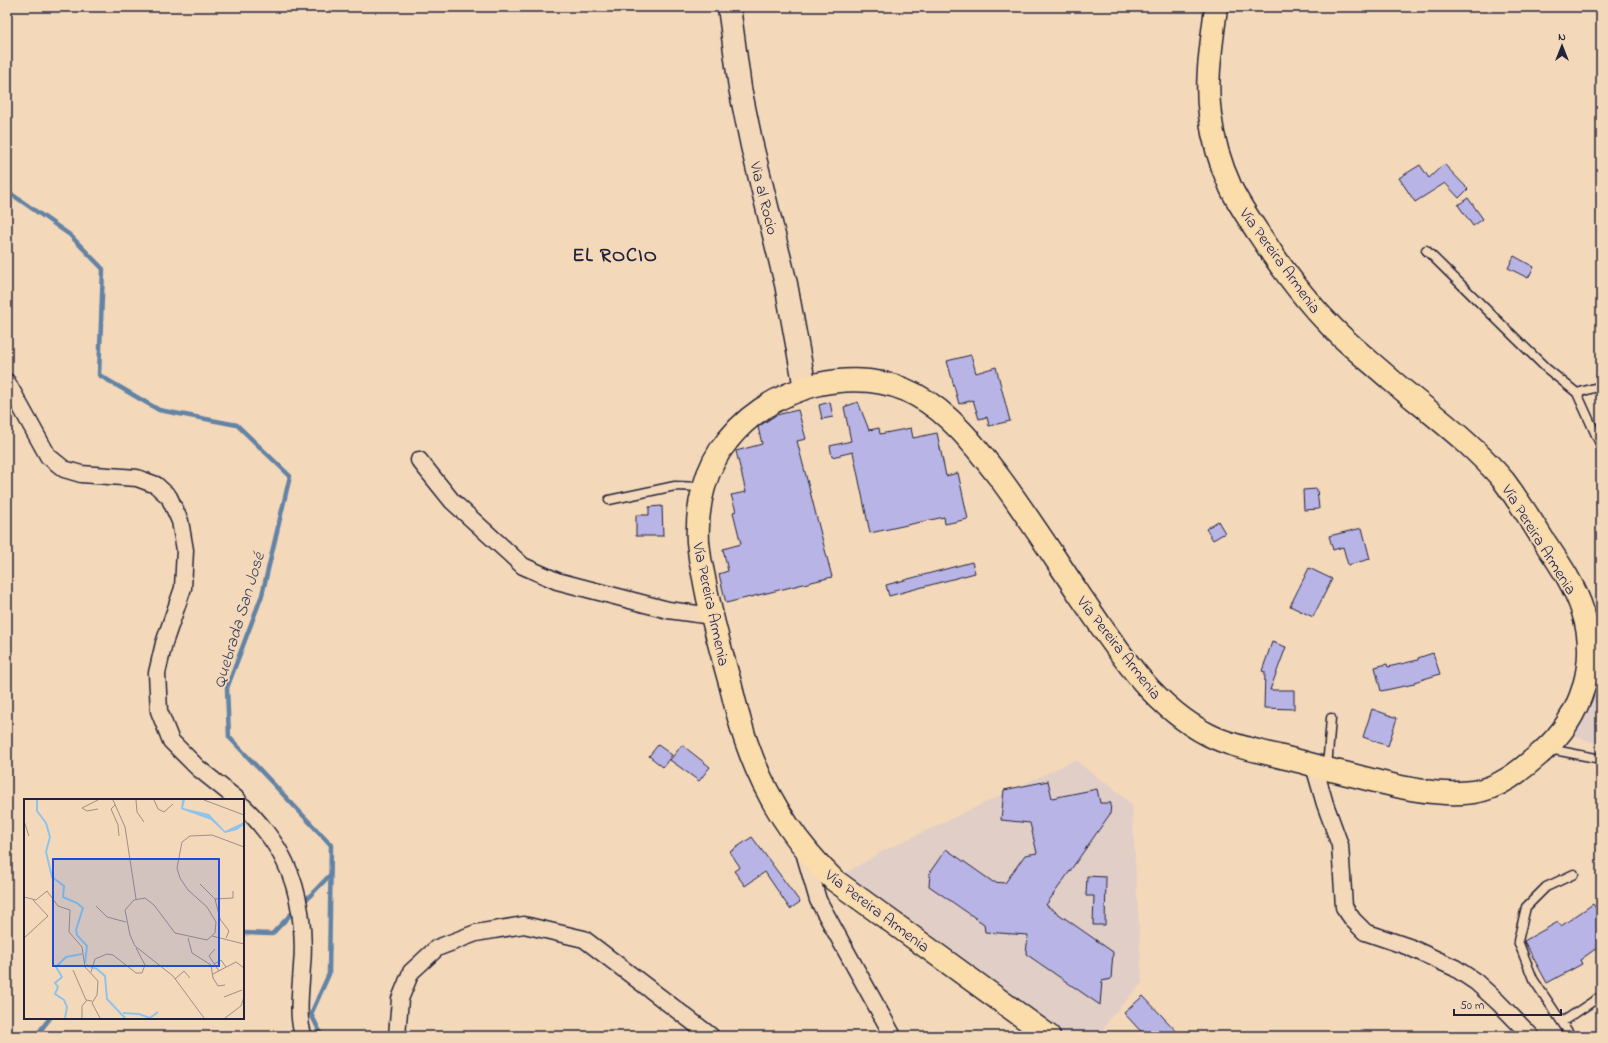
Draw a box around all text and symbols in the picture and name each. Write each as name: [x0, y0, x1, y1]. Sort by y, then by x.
north arrow: [1542, 26, 1582, 66]
text: N: [1558, 29, 1566, 45]
street label: Via al Rocio: [742, 158, 784, 238]
street label: Vía Pereira Armenia: [1232, 202, 1326, 319]
district label: EL ROCIO: [572, 242, 658, 271]
street label: Vía Pereira Armenia: [1494, 480, 1582, 600]
street label: Vía Pereira Armenia: [685, 539, 735, 668]
water label: Quebrada San José: [207, 548, 272, 691]
street label: Vía Pereira Armenia: [1070, 591, 1167, 705]
inset map: [24, 799, 244, 1019]
street label: Vía Pereira Armenia: [819, 864, 934, 959]
scale bar: [1454, 991, 1561, 1017]
text: 50 m: [1460, 997, 1484, 1015]

